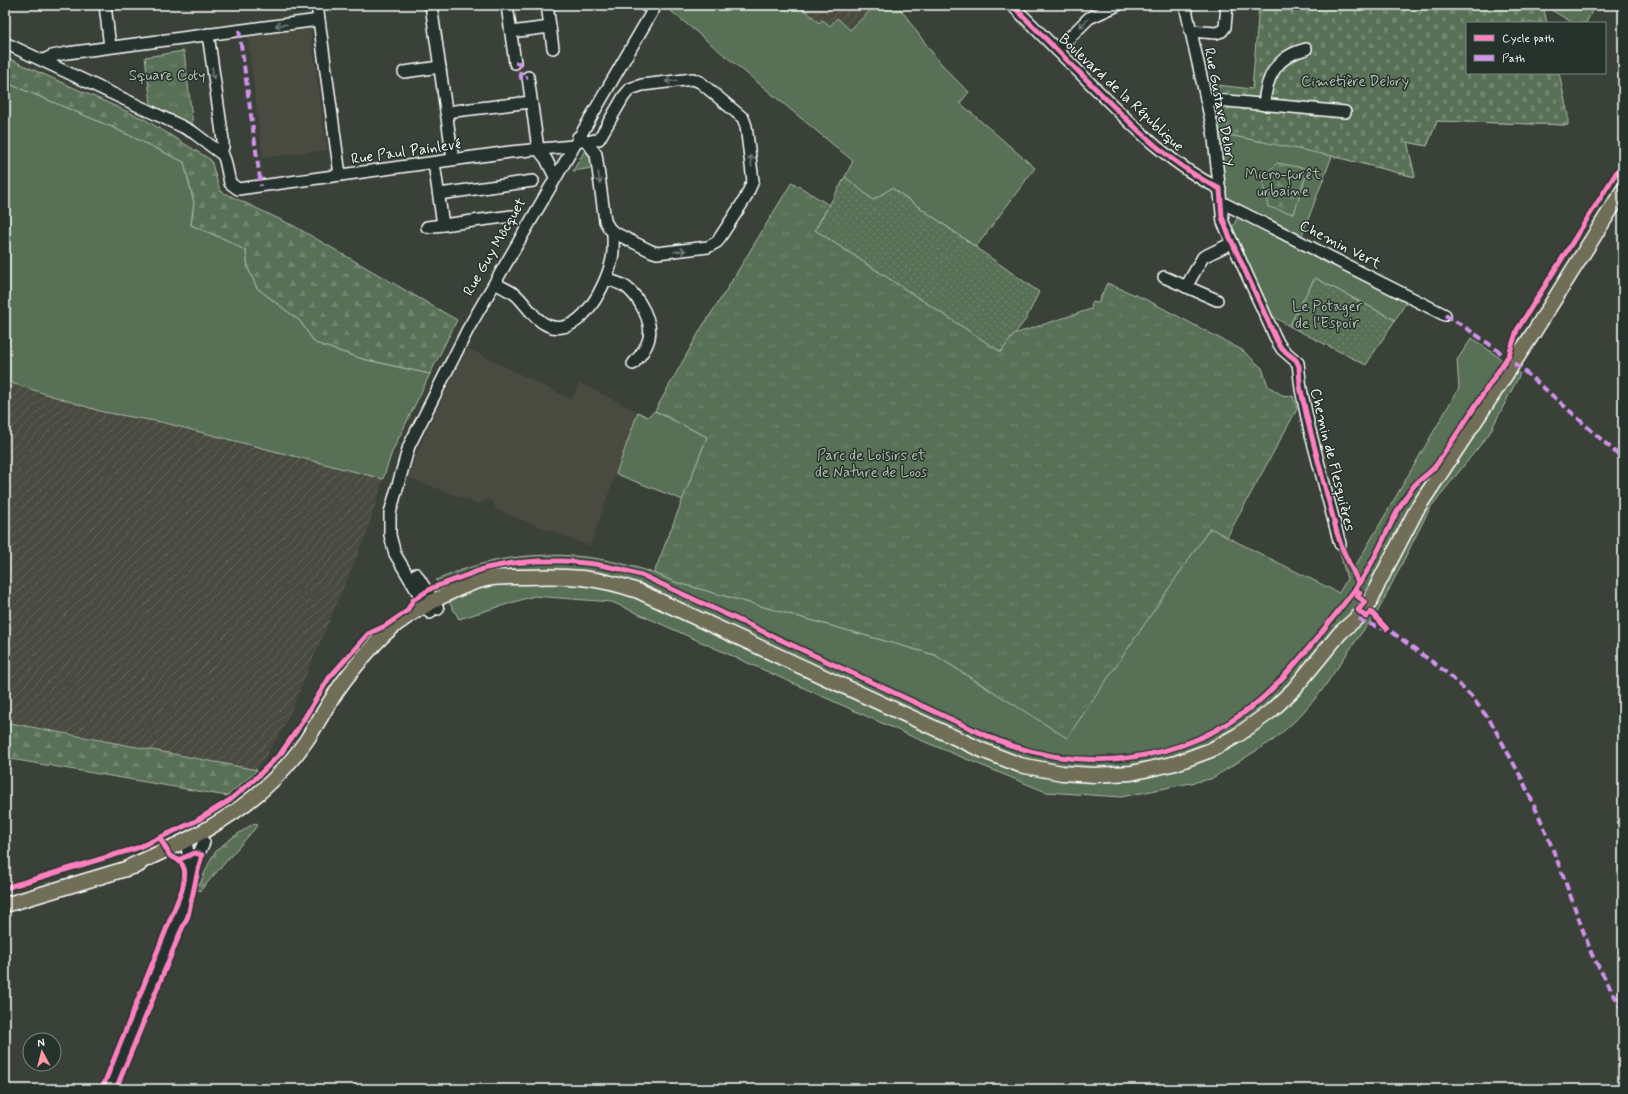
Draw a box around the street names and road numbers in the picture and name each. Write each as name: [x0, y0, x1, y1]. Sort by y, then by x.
street label: Boulevard de la République: [1054, 30, 1188, 157]
street label: Rue Gustave Delory: [1199, 46, 1241, 168]
street label: Rue Paul Painlevé: [350, 134, 463, 170]
street label: Rue Guy Môcquet: [459, 194, 531, 300]
street label: Chemin Vert: [1296, 216, 1384, 274]
street label: Chemin de Flesquières: [1305, 386, 1359, 534]

